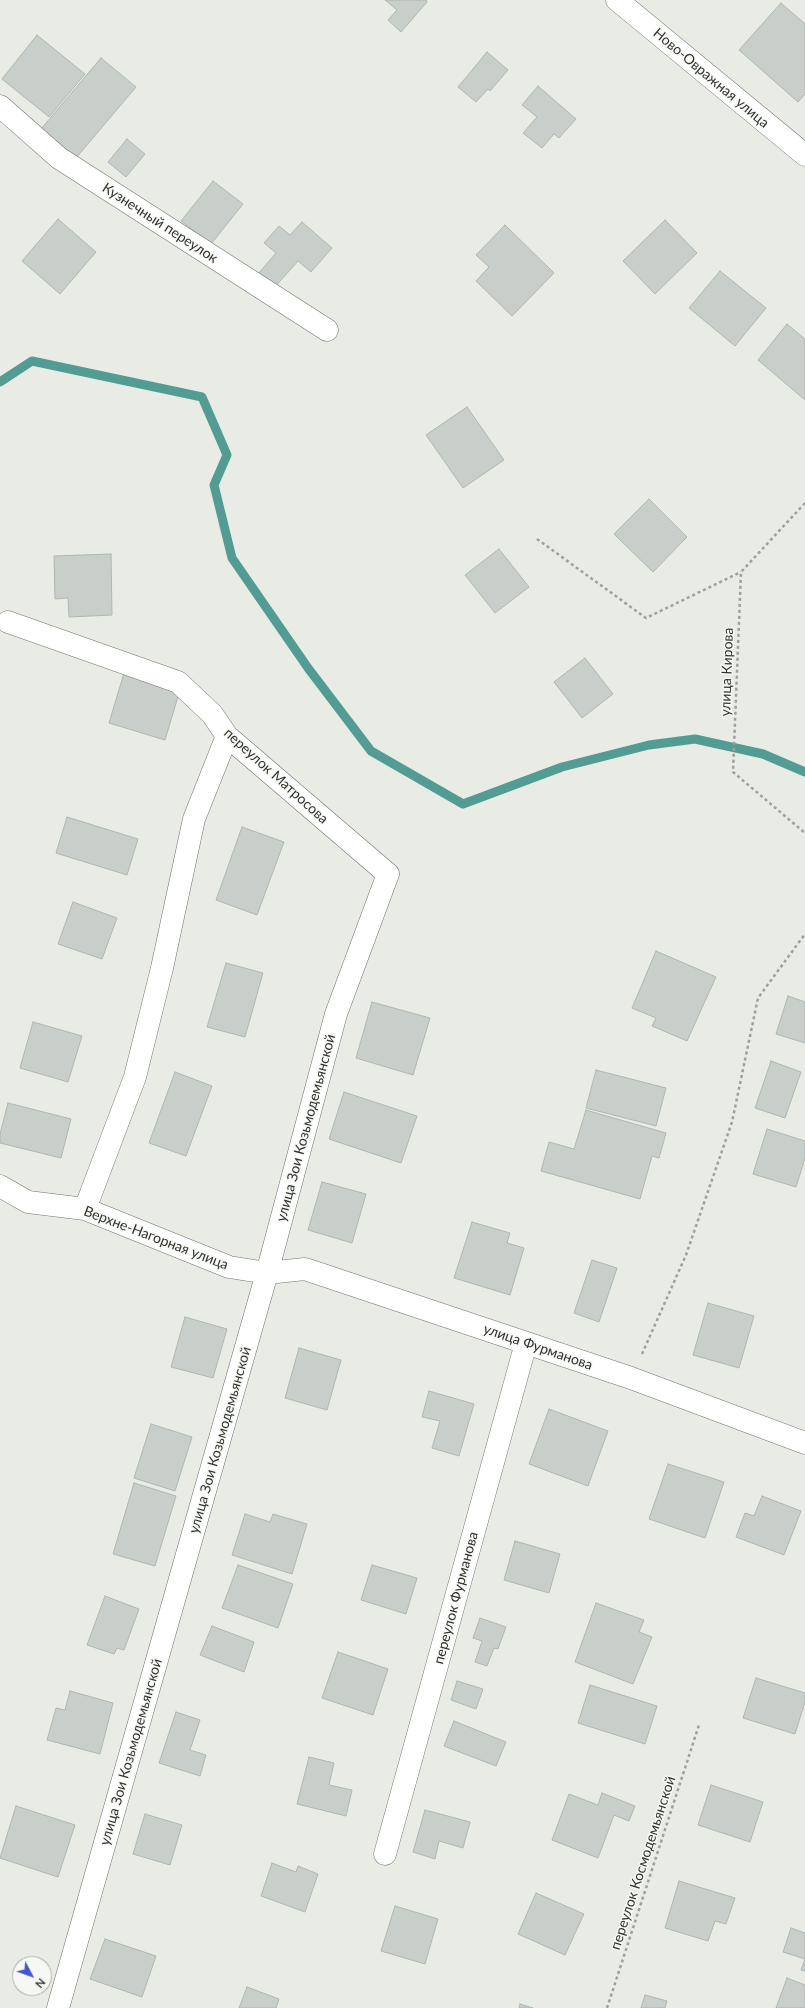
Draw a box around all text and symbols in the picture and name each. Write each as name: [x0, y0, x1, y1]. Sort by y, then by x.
street label: Ново-Овражная улица: [650, 25, 772, 131]
street label: Кузнечный переулок: [99, 179, 221, 267]
street label: улица Кирова: [717, 627, 737, 717]
street label: переулок Матросова: [220, 725, 332, 827]
street label: улица Зои Козьмодемьянской: [273, 1032, 339, 1224]
street label: Верхне-Нагорная улица: [81, 1203, 231, 1273]
street label: улица Фурманова: [481, 1320, 595, 1374]
street label: улица Зои Козьмодемьянской: [185, 1345, 255, 1535]
street label: переулок Фурманова: [430, 1530, 482, 1666]
street label: улица Зои Козьмодемьянской: [96, 1657, 166, 1847]
street label: переулок Космодемьянской: [607, 1774, 679, 1952]
north arrow: [12, 1956, 52, 1996]
text: N: [33, 1976, 48, 1991]

